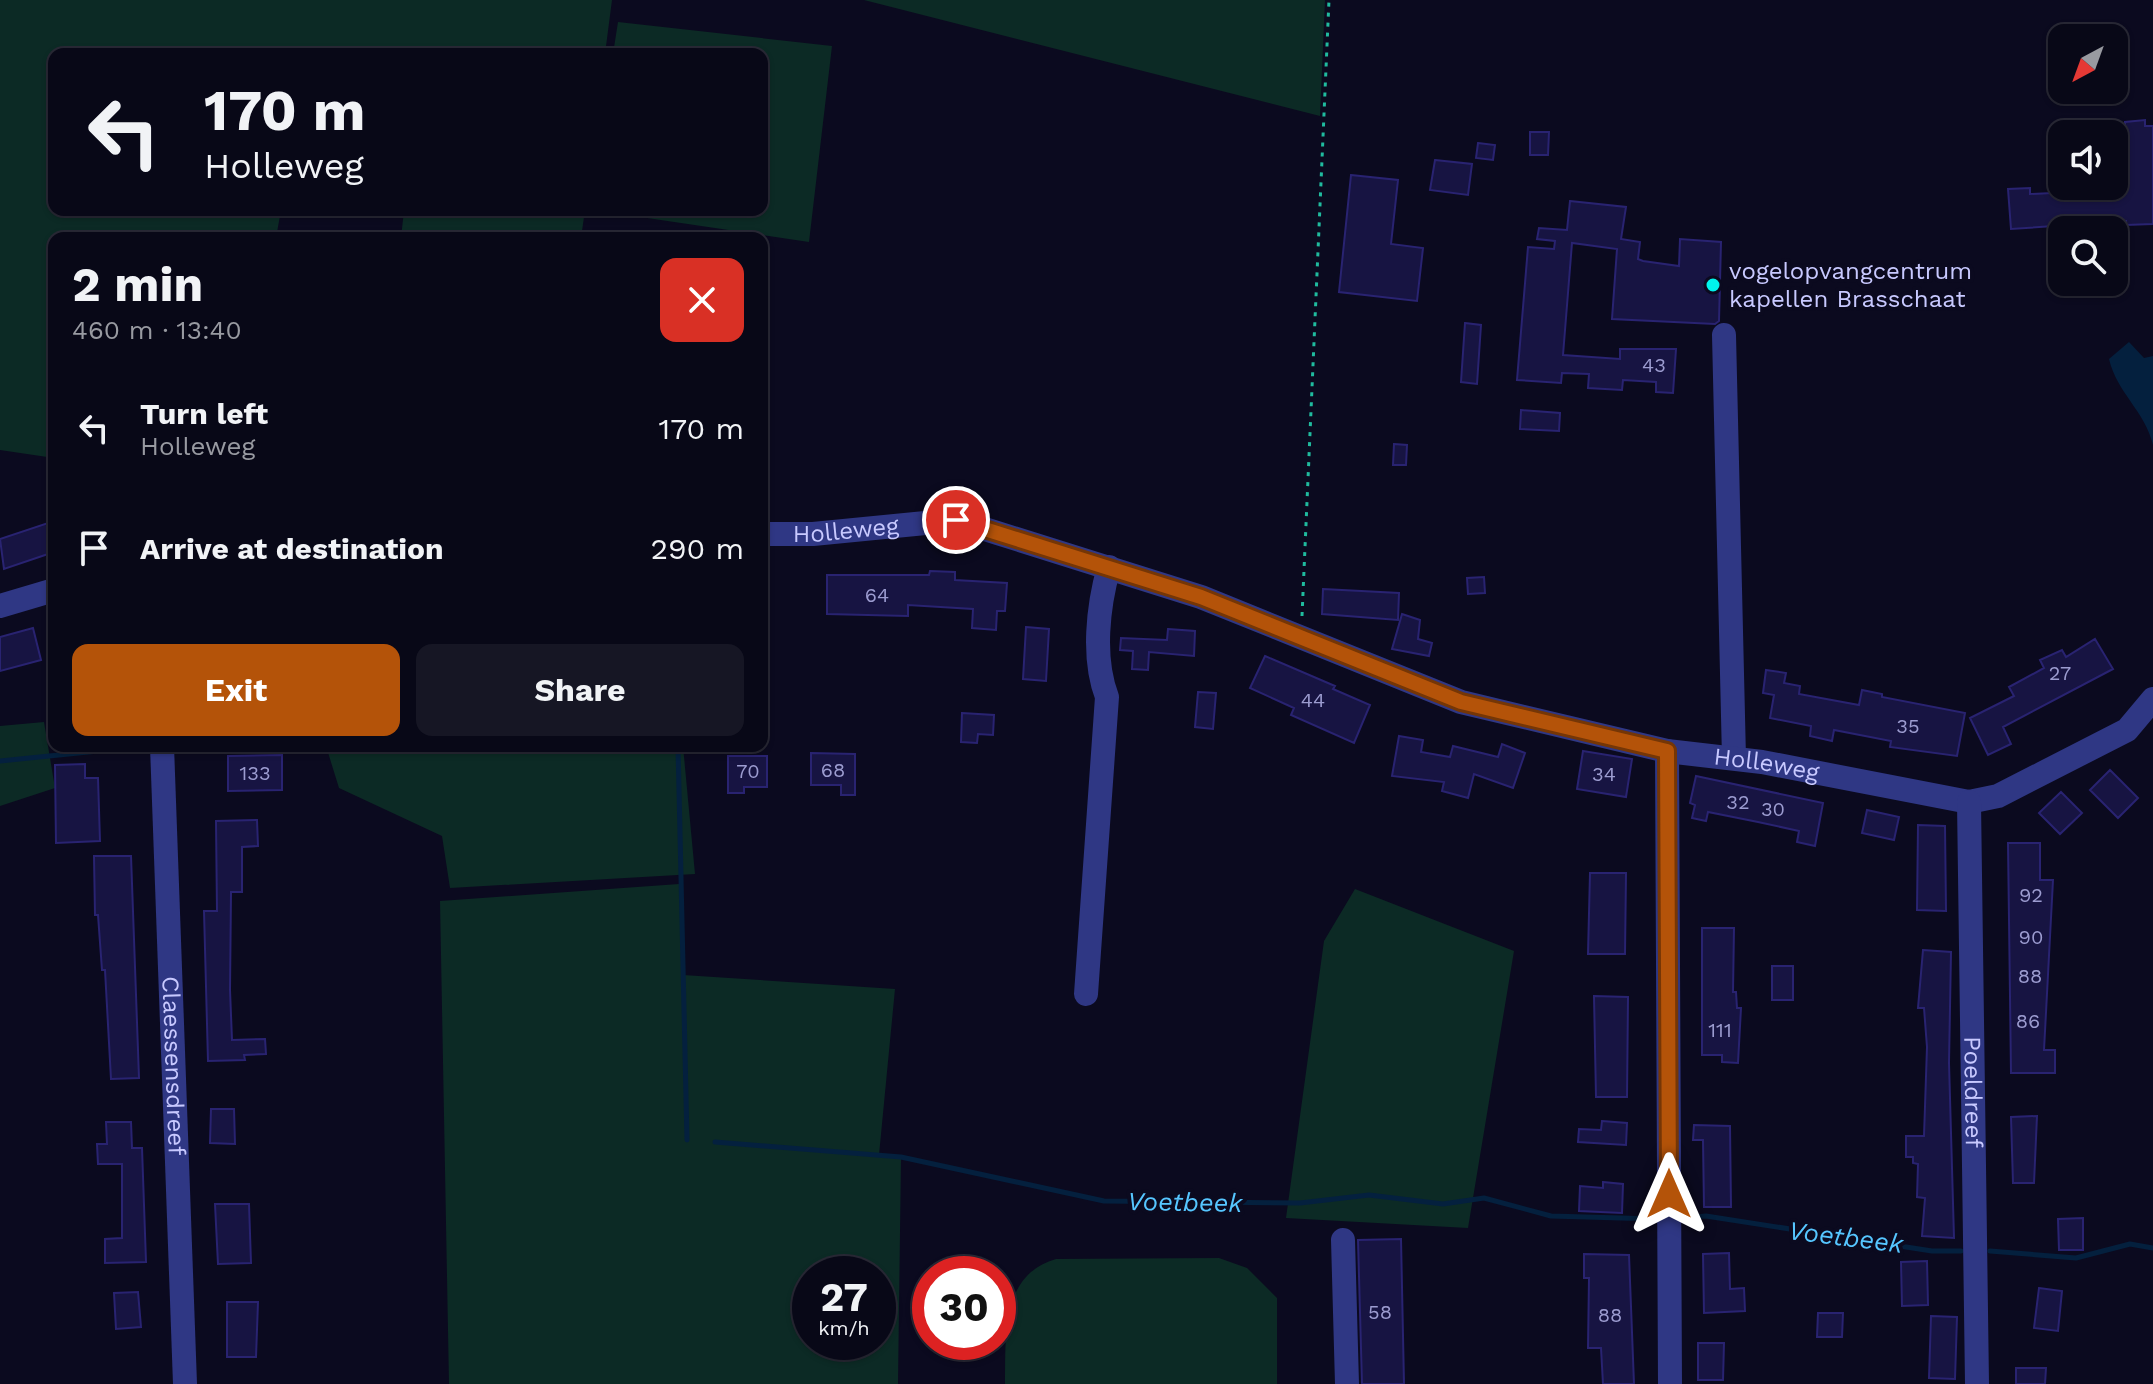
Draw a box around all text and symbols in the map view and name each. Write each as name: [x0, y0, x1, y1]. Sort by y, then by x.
north arrow: [2048, 24, 2128, 104]
map controls: [2048, 24, 2128, 296]
text: 170 m: [204, 78, 366, 144]
icon: left: [72, 80, 176, 184]
button: sound: [2048, 120, 2128, 200]
text: Holleweg: [204, 145, 364, 187]
button: search: [2048, 216, 2128, 296]
text: 2 min: [72, 256, 203, 313]
place label: vogelopvangcentrum kapellen Brasschaat: [1729, 257, 1972, 313]
button: close: [660, 258, 744, 342]
marker: vogelopvangcentrum kapellen Brasschaat: [1704, 276, 1722, 294]
text: 460 m · 13:40: [72, 315, 242, 345]
house number: 43: [1642, 353, 1666, 377]
text: Turn left: [140, 396, 268, 431]
icon: left: [72, 406, 116, 450]
text: 170 m: [659, 411, 744, 446]
text: Holleweg: [140, 431, 255, 461]
pin: [922, 486, 990, 554]
icon: arrive: [934, 498, 978, 542]
street label: Holleweg: [793, 512, 900, 548]
icon: arrive: [72, 526, 116, 570]
text: Arrive at destination: [140, 531, 444, 566]
text: 290 m: [651, 531, 744, 566]
house number: 64: [865, 583, 889, 607]
button: Exit: [72, 644, 400, 736]
button: Share: [416, 644, 744, 736]
house number: 27: [2049, 661, 2071, 685]
house number: 44: [1301, 688, 1325, 712]
house number: 35: [1896, 714, 1920, 738]
street label: Holleweg: [1712, 743, 1822, 787]
house number: 68: [821, 758, 845, 782]
house number: 70: [736, 759, 760, 783]
house number: 133: [239, 761, 271, 785]
house number: 34: [1592, 762, 1616, 786]
house number: 32: [1726, 790, 1750, 814]
house number: 30: [1761, 797, 1785, 821]
house number: 92: [2019, 883, 2043, 907]
house number: 90: [2019, 925, 2043, 949]
house number: 88: [2018, 964, 2042, 988]
street label: Claessensdreef: [156, 976, 191, 1157]
house number: 86: [2016, 1009, 2040, 1033]
house number: 111: [1708, 1018, 1732, 1042]
street label: Poeldreef: [1958, 1036, 1988, 1149]
position arrow: [1627, 1152, 1711, 1236]
water label: Voetbeek: [1127, 1186, 1244, 1218]
water label: Voetbeek: [1787, 1215, 1906, 1259]
speed limit sign: 30: [912, 1256, 1016, 1360]
text: 27: [820, 1274, 868, 1321]
house number: 58: [1368, 1300, 1392, 1324]
house number: 88: [1598, 1303, 1622, 1327]
text: km/h: [818, 1316, 870, 1340]

